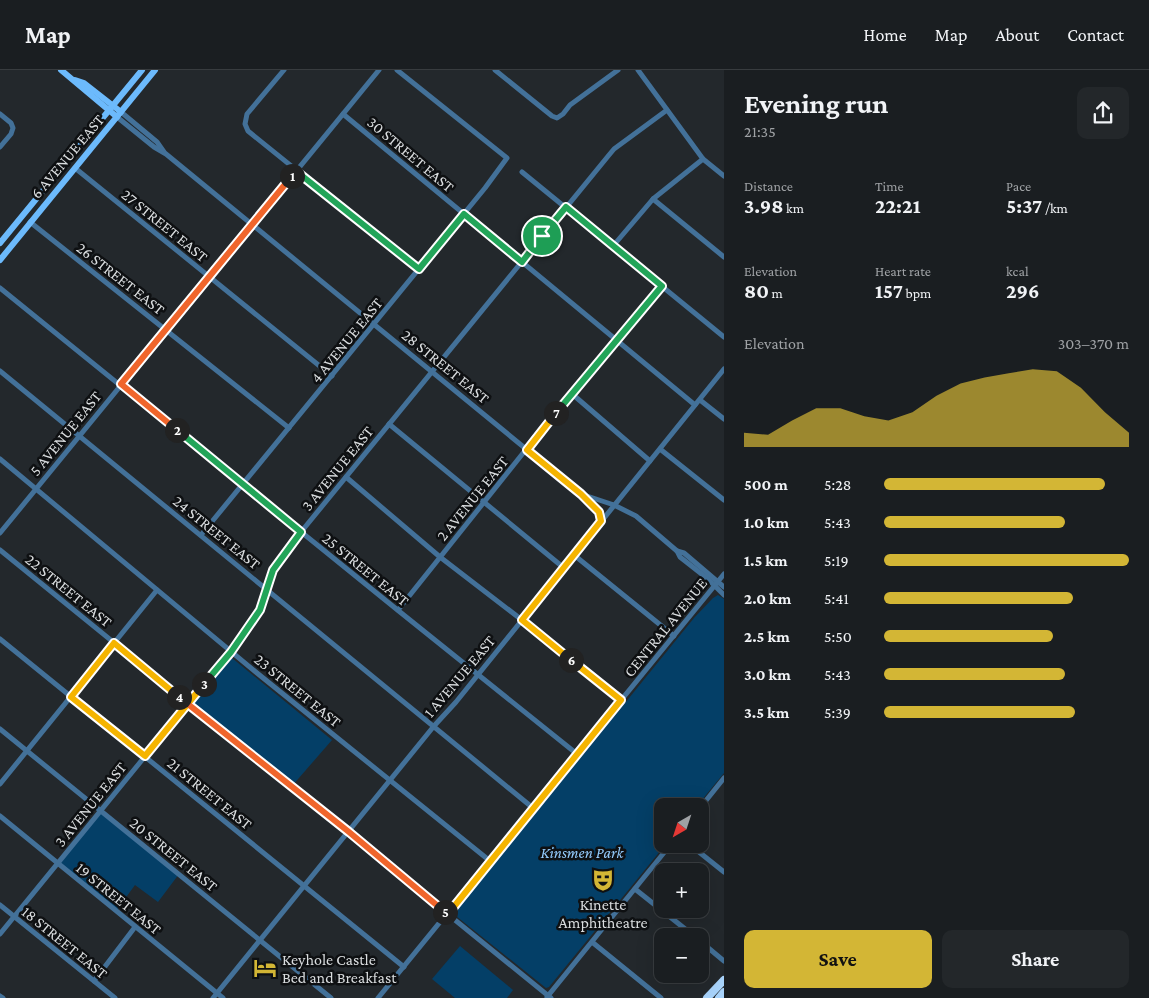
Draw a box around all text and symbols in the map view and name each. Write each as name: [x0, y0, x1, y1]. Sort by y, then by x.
text: Map: [25, 21, 71, 48]
text: Home: [864, 25, 907, 45]
text: Map: [935, 25, 967, 45]
text: About: [995, 25, 1039, 45]
text: Contact: [1067, 25, 1124, 45]
button: share: [1077, 87, 1129, 139]
text: Evening run: [744, 88, 888, 119]
street label: 6 AVENUE EAST: [27, 111, 108, 202]
street label: 30 STREET EAST: [364, 113, 458, 196]
text: 21:35: [744, 123, 776, 140]
pin: 1: [280, 164, 304, 188]
text: 1: [290, 168, 295, 184]
text: Distance: [744, 178, 793, 194]
text: Time: [875, 178, 904, 194]
text: Pace: [1006, 178, 1031, 194]
street label: 27 STREET EAST: [118, 186, 211, 265]
text: 3.98: [744, 194, 783, 218]
text: 22:21: [875, 194, 921, 218]
text: 5:37: [1006, 194, 1042, 218]
text: km: [783, 200, 804, 216]
text: /km: [1042, 200, 1068, 216]
pin: [521, 215, 563, 257]
icon: arrive: [528, 222, 556, 250]
street label: 26 STREET EAST: [73, 239, 168, 318]
text: Elevation: [744, 263, 797, 279]
text: Heart rate: [875, 263, 931, 279]
text: kcal: [1006, 263, 1029, 279]
text: 80: [744, 279, 769, 303]
text: 157: [875, 279, 903, 303]
text: 296: [1006, 279, 1040, 303]
text: m: [769, 285, 783, 301]
text: bpm: [903, 285, 931, 301]
street label: 4 AVENUE EAST: [307, 294, 386, 386]
street label: 28 STREET EAST: [399, 326, 493, 407]
text: Elevation: [744, 335, 805, 352]
text: 303–370 m: [1058, 335, 1129, 352]
street label: 5 AVENUE EAST: [26, 387, 105, 479]
pin: 7: [544, 400, 568, 426]
text: 7: [553, 405, 560, 421]
pin: 2: [164, 418, 190, 442]
text: 2: [174, 422, 181, 438]
street label: 3 AVENUE EAST: [298, 422, 377, 514]
street label: 2 AVENUE EAST: [433, 452, 512, 544]
text: 500 m: [744, 476, 788, 493]
text: 5:28: [824, 476, 851, 493]
street label: 24 STREET EAST: [170, 492, 264, 573]
text: 1.0 km: [744, 514, 789, 531]
text: 5:43: [824, 514, 851, 531]
street label: 25 STREET EAST: [319, 529, 412, 610]
street label: 22 STREET EAST: [22, 550, 115, 631]
text: 1.5 km: [744, 552, 788, 569]
text: 5:19: [824, 552, 849, 569]
street label: CENTRAL AVENUE: [620, 574, 711, 680]
text: 2.0 km: [744, 590, 791, 607]
text: 5:41: [824, 590, 849, 607]
text: 2.5 km: [744, 628, 790, 645]
text: 5:50: [824, 628, 852, 645]
street label: 1 AVENUE EAST: [420, 632, 499, 721]
pin: 6: [558, 648, 584, 672]
street label: 23 STREET EAST: [251, 650, 344, 731]
text: 6: [568, 652, 575, 668]
text: 3.0 km: [744, 666, 791, 683]
text: 5:43: [824, 666, 851, 683]
pin: 3: [192, 672, 216, 696]
text: 3: [201, 676, 208, 692]
pin: 4: [166, 684, 192, 710]
text: 4: [176, 689, 183, 705]
text: 3.5 km: [744, 704, 789, 721]
text: 5:39: [824, 704, 851, 721]
street label: 21 STREET EAST: [164, 754, 256, 833]
street label: 3 AVENUE EAST: [51, 758, 130, 850]
north arrow: [654, 798, 709, 852]
map controls: [654, 798, 709, 983]
street label: 20 STREET EAST: [127, 814, 221, 895]
park label: Kinsmen Park: [541, 844, 624, 861]
street label: 19 STREET EAST: [73, 859, 165, 938]
button: +: [654, 863, 709, 918]
theatre icon: Kinette Amphitheatre: [590, 867, 616, 893]
place label: Kinette Amphitheatre: [558, 896, 648, 932]
pin: 5: [432, 900, 458, 924]
street label: 18 STREET EAST: [19, 903, 111, 982]
text: 5: [442, 904, 449, 920]
button: −: [654, 928, 709, 983]
button: Save: [744, 930, 932, 988]
button: Share: [942, 930, 1129, 988]
place label: Keyhole Castle Bed and Breakfast: [282, 951, 397, 986]
hotel icon: Keyhole Castle Bed and Breakfast: [252, 955, 278, 981]

